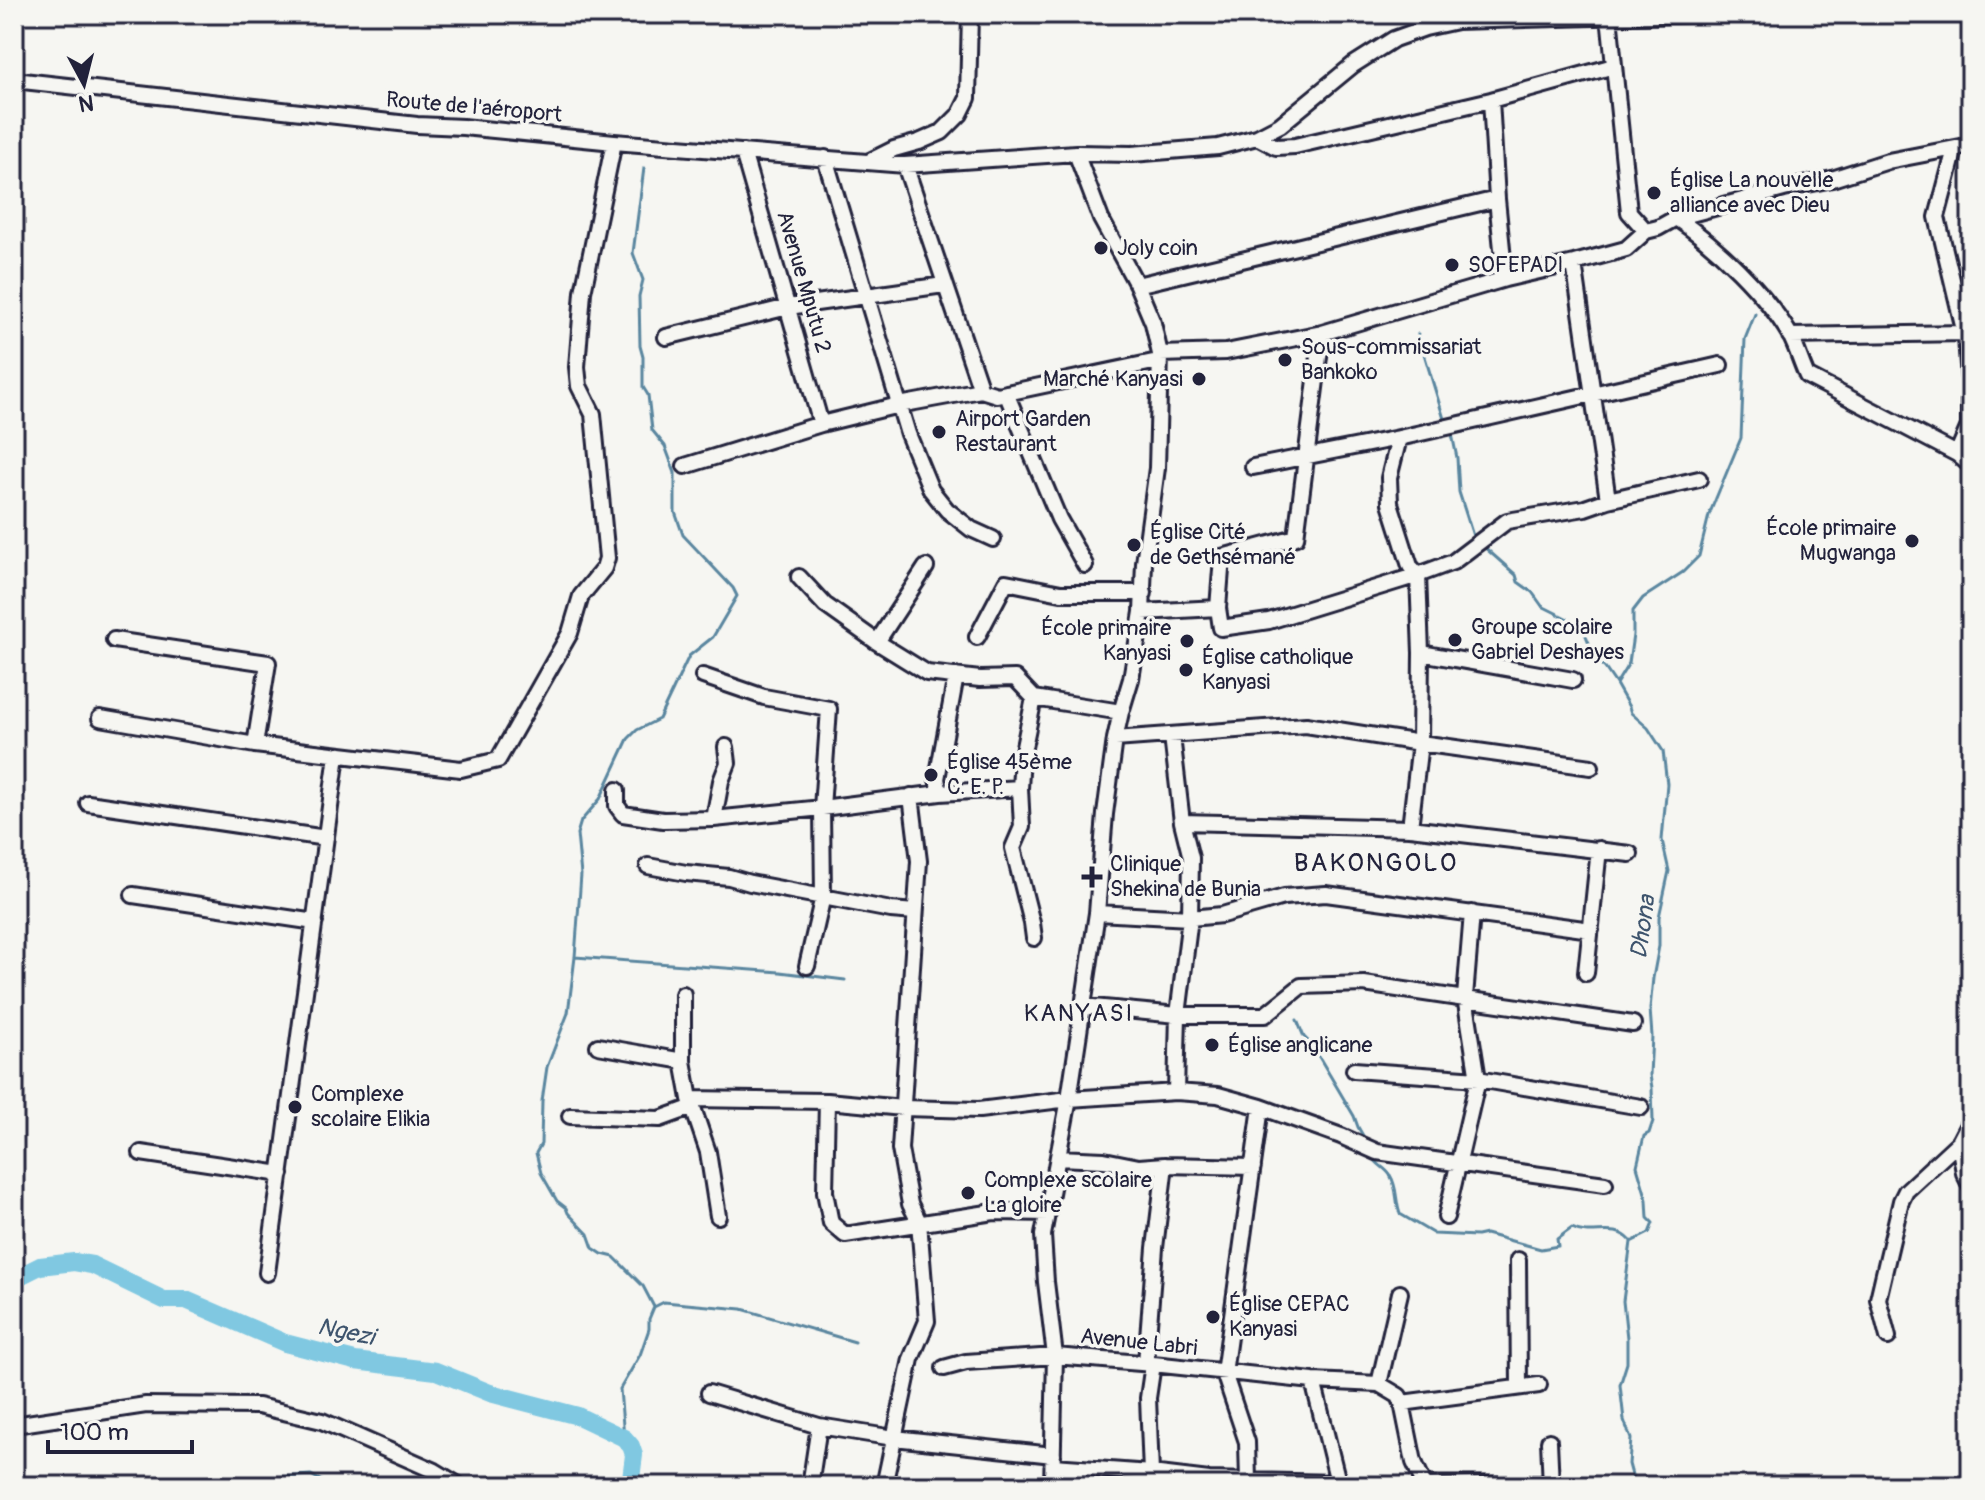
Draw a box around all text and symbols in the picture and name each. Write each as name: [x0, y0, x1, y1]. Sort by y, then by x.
north arrow: [44, 44, 124, 124]
street label: Route de l'aéroport: [385, 85, 563, 129]
text: N: [77, 88, 95, 118]
place label: Église La nouvelle alliance avec Dieu: [1670, 166, 1833, 219]
marker: Église La nouvelle alliance avec Dieu: [1645, 184, 1663, 202]
street label: Avenue Mputu 2: [770, 208, 838, 356]
place label: Joly coin: [1117, 234, 1198, 262]
marker: Joly coin: [1092, 239, 1110, 257]
place label: SOFEPADI: [1468, 251, 1563, 279]
marker: SOFEPADI: [1443, 256, 1461, 274]
place label: Sous-commissariat Bankoko: [1301, 333, 1481, 386]
marker: Sous-commissariat Bankoko: [1276, 351, 1294, 369]
place label: Marché Kanyasi: [1043, 365, 1183, 393]
marker: Marché Kanyasi: [1190, 370, 1208, 388]
place label: Airport Garden Restaurant: [955, 405, 1091, 458]
marker: Airport Garden Restaurant: [930, 423, 948, 441]
place label: École primaire Mugwanga: [1766, 514, 1896, 567]
place label: Église Cité de Gethsémané: [1150, 518, 1296, 571]
marker: École primaire Mugwanga: [1903, 532, 1921, 550]
marker: Église Cité de Gethsémané: [1125, 536, 1143, 554]
place label: Groupe scolaire Gabriel Deshayes: [1471, 613, 1624, 666]
place label: École primaire Kanyasi: [1041, 614, 1171, 667]
marker: Groupe scolaire Gabriel Deshayes: [1446, 631, 1464, 649]
marker: École primaire Kanyasi: [1178, 632, 1196, 650]
place label: Église catholique Kanyasi: [1202, 643, 1353, 696]
marker: Église catholique Kanyasi: [1177, 661, 1195, 679]
place label: Église 45ème C. E. P.: [947, 748, 1072, 801]
marker: Église 45ème C. E. P.: [922, 766, 940, 784]
district label: BAKONGOLO: [1294, 847, 1458, 879]
place label: Clinique Shekina de Bunia: [1110, 850, 1261, 903]
marker: Clinique Shekina de Bunia: [1081, 866, 1103, 888]
water label: Dhona: [1624, 892, 1662, 961]
district label: KANYASI: [1024, 999, 1134, 1028]
place label: Église anglicane: [1228, 1031, 1372, 1059]
marker: Église anglicane: [1203, 1036, 1221, 1054]
place label: Complexe scolaire Elikia: [311, 1080, 430, 1133]
marker: Complexe scolaire Elikia: [286, 1098, 304, 1116]
place label: Complexe scolaire La gloire: [984, 1166, 1152, 1219]
marker: Complexe scolaire La gloire: [959, 1184, 977, 1202]
place label: Église CEPAC Kanyasi: [1229, 1290, 1350, 1343]
marker: Église CEPAC Kanyasi: [1204, 1308, 1222, 1326]
water label: Ngezi: [315, 1312, 380, 1353]
street label: Avenue Labri: [1079, 1322, 1199, 1362]
scale bar: [48, 1404, 192, 1454]
text: 100 m: [60, 1418, 129, 1447]

